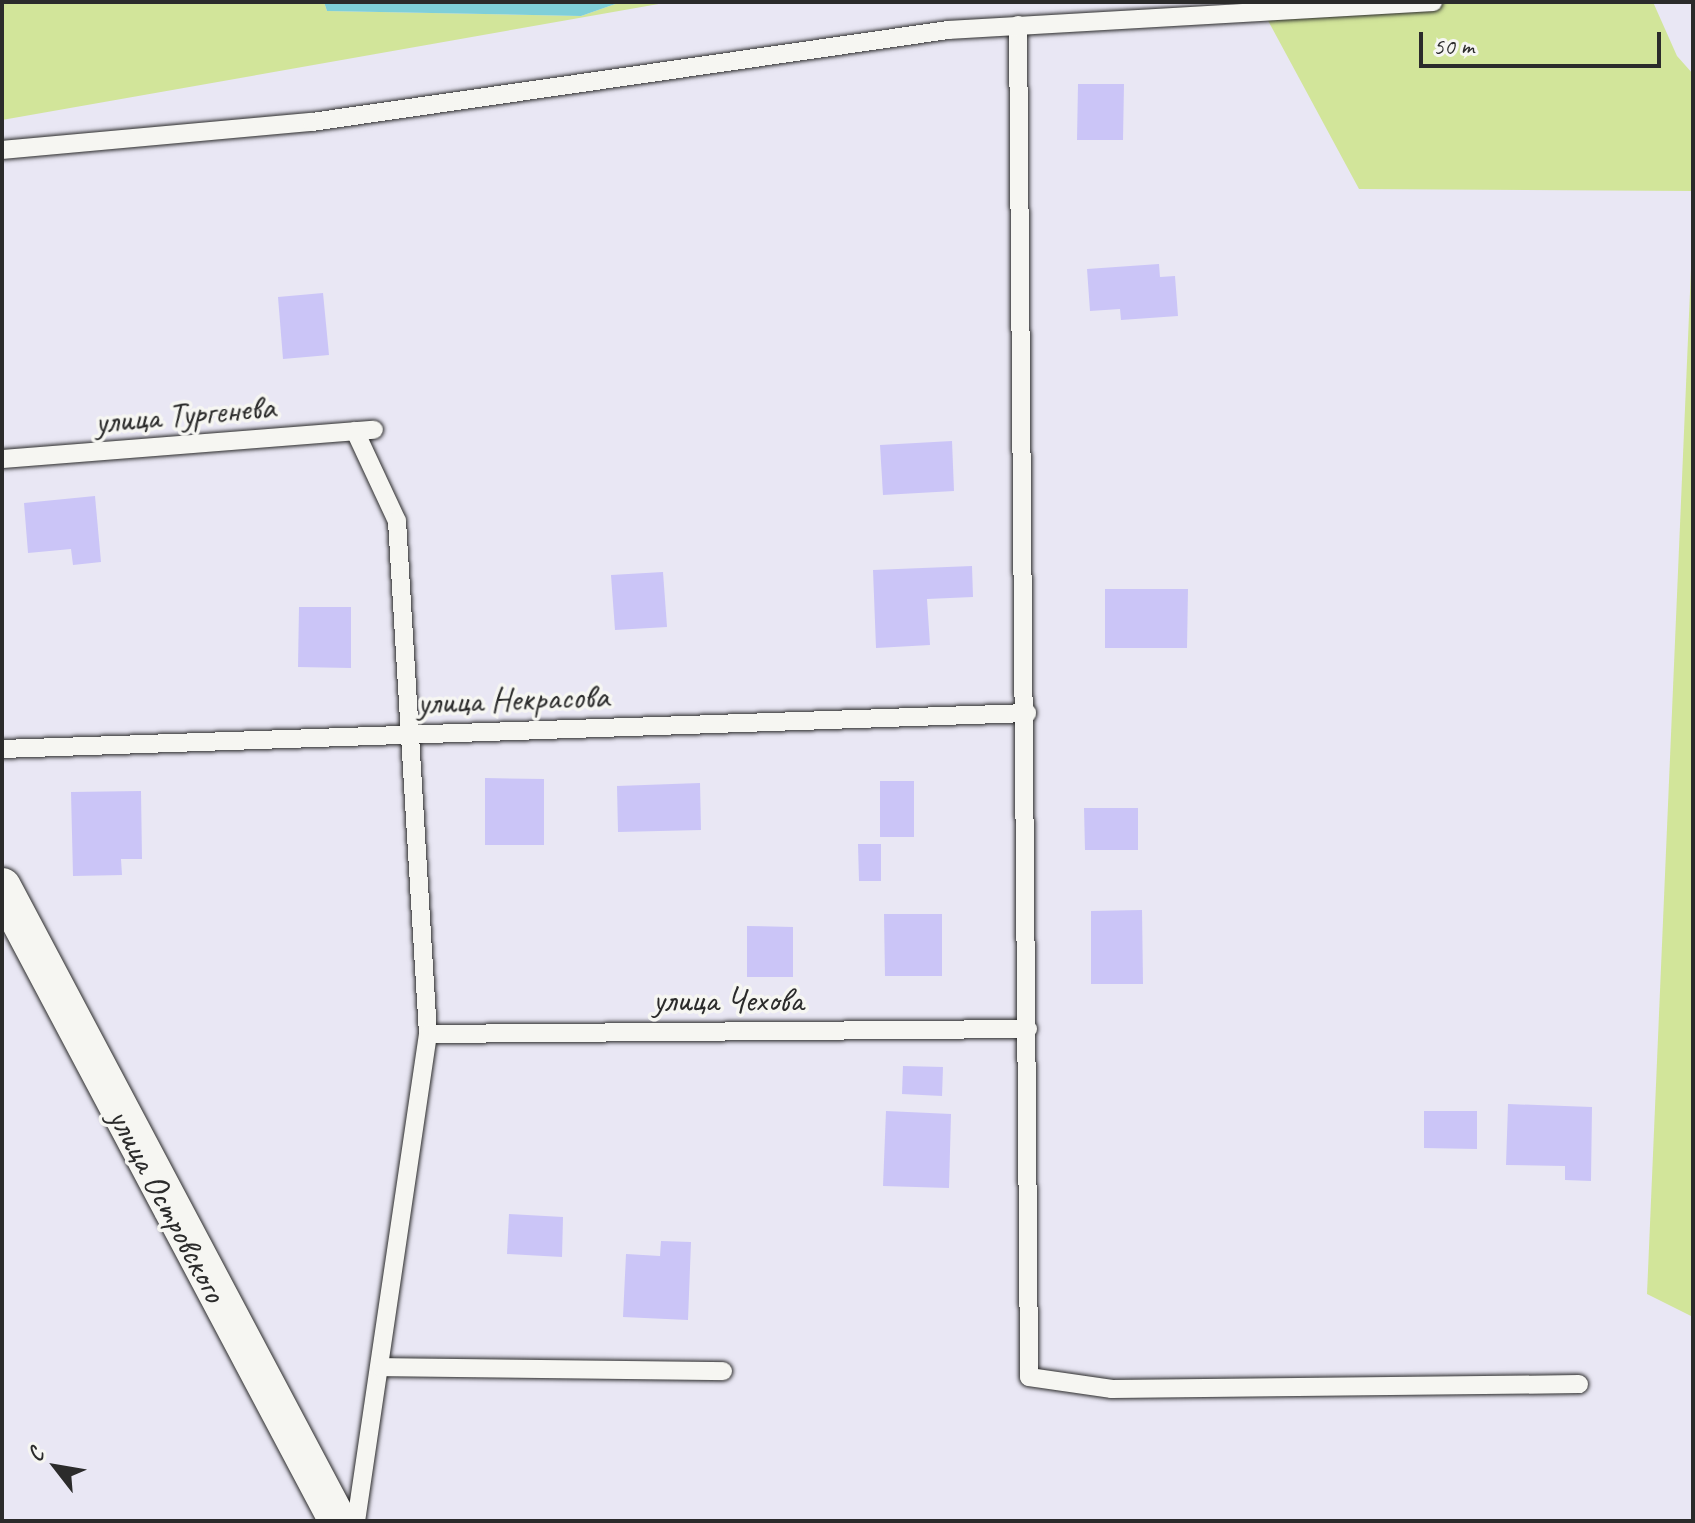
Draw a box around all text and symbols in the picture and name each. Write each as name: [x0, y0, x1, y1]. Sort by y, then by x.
scale bar: [1423, 16, 1665, 66]
text: 50 m: [1433, 31, 1474, 61]
street label: улица Тургенева: [93, 386, 277, 442]
street label: улица Некрасова: [416, 675, 610, 723]
street label: улица Чехова: [653, 980, 803, 1020]
street label: улица Островского: [99, 1100, 237, 1310]
north arrow: [16, 1427, 96, 1507]
text: С: [21, 1443, 50, 1466]

